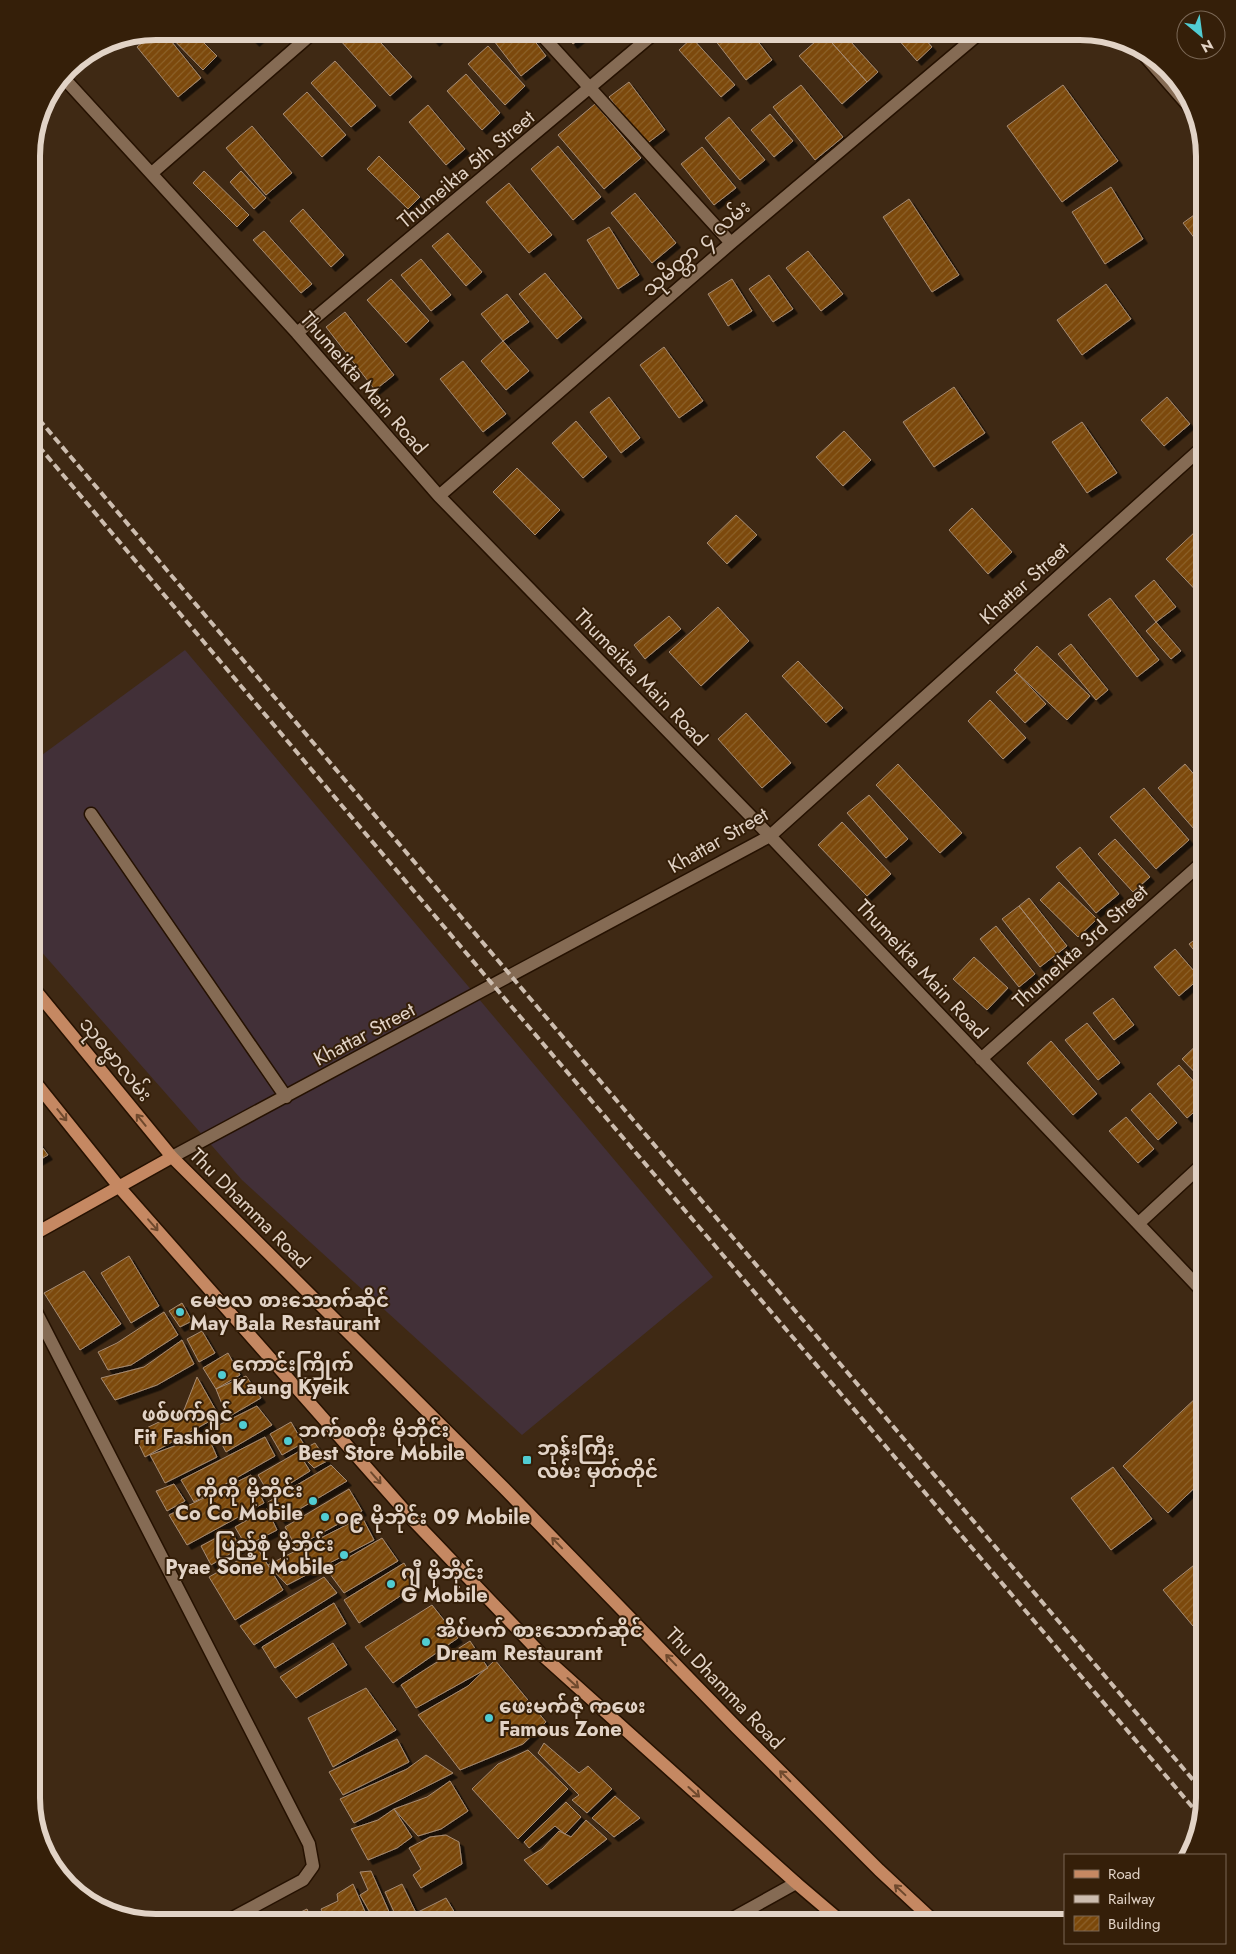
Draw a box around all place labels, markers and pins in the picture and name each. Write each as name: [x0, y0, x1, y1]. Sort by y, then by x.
place label: မေဗလ စားသောက်ဆိုင် May Bala Restaurant: [190, 1286, 389, 1338]
marker: မေဗလ စားသောက်ဆိုင် May Bala Restaurant: [174, 1306, 186, 1318]
place label: ကောင်းကြိုက် Kaung Kyeik: [232, 1350, 354, 1402]
marker: ကောင်းကြိုက် Kaung Kyeik: [216, 1369, 228, 1381]
place label: ဖစ်ဖက်ရှင် Fit Fashion: [134, 1400, 233, 1452]
place label: ဘက်စတိုး မိုဘိုင်း Best Store Mobile: [298, 1416, 465, 1468]
marker: ဖစ်ဖက်ရှင် Fit Fashion: [237, 1419, 249, 1431]
place label: ဘုန်းကြီး လမ်း မှတ်တိုင်: [537, 1434, 658, 1487]
marker: ဘက်စတိုး မိုဘိုင်း Best Store Mobile: [282, 1435, 294, 1447]
marker: ဘုန်းကြီး လမ်း မှတ်တိုင်: [521, 1454, 533, 1466]
place label: ကိုကို မိုဘိုင်း Co Co Mobile: [175, 1476, 303, 1528]
marker: ကိုကို မိုဘိုင်း Co Co Mobile: [307, 1495, 319, 1507]
place label: ဝ၉ မိုဘိုင်း 09 Mobile: [335, 1503, 530, 1533]
marker: ဝ၉ မိုဘိုင်း 09 Mobile: [319, 1511, 331, 1523]
place label: ပြည့်စုံ မိုဘိုင်း Pyae Sone Mobile: [165, 1530, 334, 1582]
marker: ပြည့်စုံ မိုဘိုင်း Pyae Sone Mobile: [338, 1549, 350, 1561]
place label: ဂျီ မိုဘိုင်း G Mobile: [401, 1558, 488, 1610]
marker: ဂျီ မိုဘိုင်း G Mobile: [385, 1578, 397, 1590]
place label: အိပ်မက် စားသောက်ဆိုင် Dream Restaurant: [436, 1616, 643, 1668]
marker: အိပ်မက် စားသောက်ဆိုင် Dream Restaurant: [420, 1636, 432, 1648]
place label: ဖေးမက်ဇုံ ကဖေး Famous Zone: [499, 1692, 646, 1744]
marker: ဖေးမက်ဇုံ ကဖေး Famous Zone: [483, 1712, 495, 1724]

